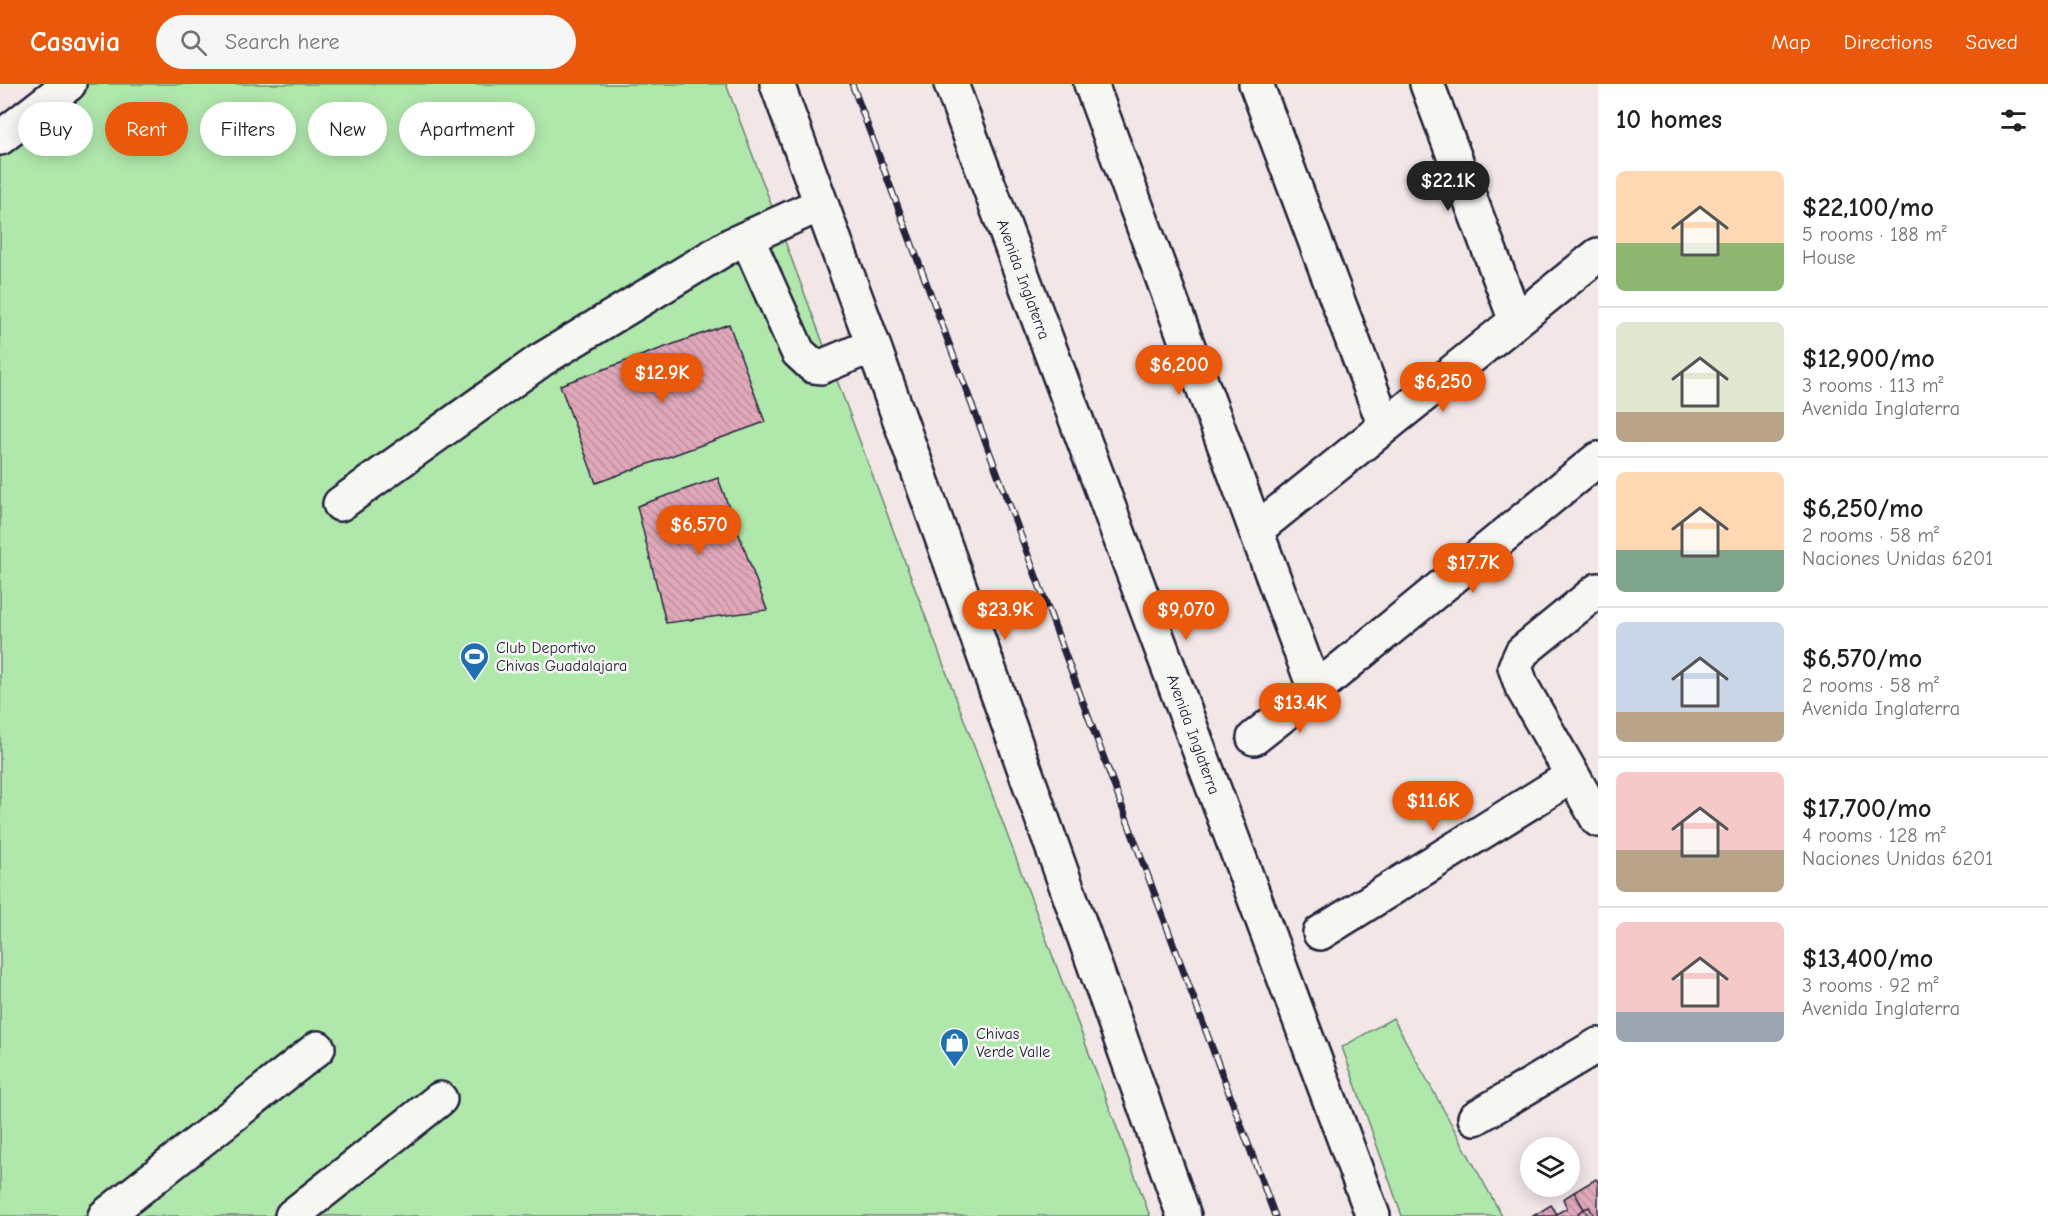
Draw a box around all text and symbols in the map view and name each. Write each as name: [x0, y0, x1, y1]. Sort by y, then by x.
search box: [156, 15, 576, 69]
text: Casavia: [30, 26, 120, 58]
icon: search: [177, 26, 210, 59]
text: Search here: [225, 29, 340, 55]
text: Map: [1771, 30, 1811, 54]
text: Directions: [1844, 30, 1933, 54]
text: Saved: [1966, 30, 2018, 54]
chip: Buy: [18, 102, 93, 156]
chip: Rent: [105, 102, 188, 156]
chip: Filters: [200, 102, 296, 156]
chip: New: [308, 102, 387, 156]
chip: Apartment: [399, 102, 535, 156]
icon: filters: [1997, 104, 2030, 137]
text: 10 homes: [1616, 105, 1722, 135]
pin: $22.1K: [1399, 161, 1497, 212]
text: $22.1K: [1421, 169, 1475, 192]
text: $22,100/mo: [1802, 193, 1934, 223]
icon: home: [1664, 195, 1736, 267]
street label: Avenida Inglaterra: [993, 217, 1053, 342]
text: 5 rooms · 188 m²: [1802, 223, 1947, 246]
text: House: [1802, 246, 1856, 269]
text: $12,900/mo: [1802, 344, 1935, 374]
pin: $6,200: [1130, 345, 1228, 396]
icon: home: [1664, 346, 1736, 418]
pin: $12.9K: [613, 353, 711, 404]
text: $6,200: [1149, 353, 1209, 376]
text: $12.9K: [634, 361, 690, 384]
pin: $6,250: [1394, 362, 1492, 413]
text: $6,250: [1414, 370, 1472, 393]
text: 3 rooms · 113 m²: [1802, 374, 1943, 397]
text: Avenida Inglaterra: [1802, 397, 1960, 420]
text: $6,250/mo: [1802, 494, 1923, 524]
icon: home: [1664, 496, 1736, 568]
pin: $6,570: [650, 505, 748, 556]
text: $6,570: [670, 513, 728, 536]
text: 2 rooms · 58 m²: [1802, 524, 1939, 547]
pin: $17.7K: [1424, 543, 1522, 594]
text: Naciones Unidas 6201: [1802, 547, 1993, 570]
text: $17.7K: [1447, 551, 1499, 574]
pin: $23.9K: [956, 590, 1054, 641]
pin: $9,070: [1137, 590, 1235, 641]
text: $23.9K: [976, 598, 1034, 621]
text: $9,070: [1157, 598, 1215, 621]
place label: Club Deportivo Chivas Guadalajara: [496, 639, 627, 675]
sports icon: Club Deportivo Chivas Guadalajara: [459, 640, 491, 682]
text: $6,570/mo: [1802, 644, 1922, 674]
icon: home: [1664, 646, 1736, 718]
street label: Avenida Inglaterra: [1163, 672, 1223, 797]
text: 2 rooms · 58 m²: [1802, 674, 1939, 697]
pin: $13.4K: [1251, 683, 1349, 734]
text: $13.4K: [1273, 691, 1327, 714]
text: Avenida Inglaterra: [1802, 697, 1960, 720]
pin: $11.6K: [1384, 781, 1482, 832]
text: $11.6K: [1406, 789, 1460, 812]
text: $17,700/mo: [1802, 794, 1932, 824]
icon: home: [1664, 796, 1736, 868]
text: 4 rooms · 128 m²: [1802, 824, 1946, 847]
text: Naciones Unidas 6201: [1802, 847, 1993, 870]
text: $13,400/mo: [1802, 944, 1933, 974]
icon: home: [1664, 946, 1736, 1018]
text: 3 rooms · 92 m²: [1802, 974, 1939, 997]
text: Avenida Inglaterra: [1802, 997, 1960, 1020]
place label: Chivas Verde Valle: [976, 1025, 1050, 1061]
shop icon: Chivas Verde Valle: [939, 1026, 971, 1068]
map controls: [1520, 1137, 1580, 1197]
button: layers: [1520, 1137, 1580, 1197]

